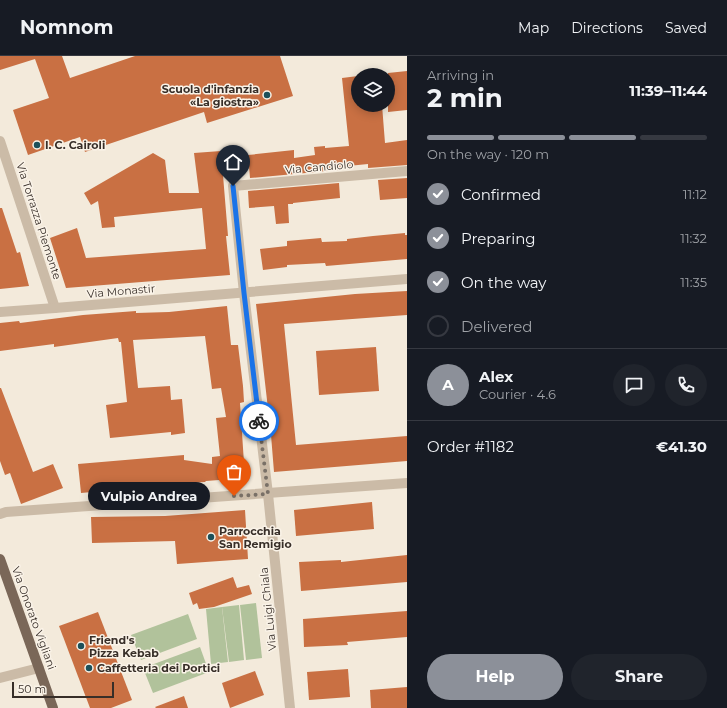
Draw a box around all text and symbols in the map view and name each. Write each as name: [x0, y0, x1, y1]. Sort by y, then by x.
text: Nomnom: [20, 16, 113, 39]
text: Map: [518, 19, 549, 37]
text: Directions: [571, 19, 643, 37]
text: Saved: [665, 19, 707, 37]
text: Arriving in: [427, 67, 494, 83]
map controls: [351, 68, 395, 112]
button: layers: [351, 68, 395, 112]
text: 11:39–11:44: [629, 81, 707, 100]
place label: Scuola d'infanzia «La giostra»: [162, 82, 259, 109]
text: 2 min: [427, 82, 503, 114]
marker: Scuola d'infanzia «La giostra»: [262, 90, 272, 100]
place label: I. C. Cairoli: [45, 138, 105, 152]
marker: I. C. Cairoli: [32, 140, 42, 150]
pin: [216, 145, 250, 186]
text: On the way · 120 m: [427, 146, 549, 162]
icon: home: [222, 151, 244, 173]
street label: Via Candiolo: [284, 157, 354, 177]
street label: Via Torrazza Piemonte: [13, 161, 65, 282]
icon: check: [427, 183, 449, 205]
text: Confirmed: [461, 185, 541, 204]
text: 11:12: [683, 186, 707, 202]
icon: check: [427, 227, 449, 249]
text: Preparing: [461, 229, 536, 248]
text: 11:32: [680, 230, 707, 246]
icon: check: [427, 271, 449, 293]
text: On the way: [461, 273, 546, 292]
text: 11:35: [680, 274, 707, 290]
street label: Via Monastir: [86, 281, 156, 301]
text: Delivered: [461, 317, 533, 336]
button: chat: [613, 364, 655, 406]
button: phone: [665, 364, 707, 406]
text: Alex: [479, 367, 513, 386]
text: A: [442, 375, 454, 394]
text: Courier · 4.6: [479, 386, 556, 402]
courier: [239, 401, 279, 441]
icon: bike: [248, 410, 270, 432]
text: Order #1182: [427, 437, 514, 456]
text: €41.30: [656, 437, 707, 456]
pin: [217, 455, 251, 496]
icon: bag: [223, 461, 245, 483]
callout: Vulpio Andrea: [88, 482, 210, 510]
text: Vulpio Andrea: [101, 488, 197, 504]
place label: Parrocchia San Remigio: [219, 524, 292, 551]
marker: Parrocchia San Remigio: [206, 532, 216, 542]
street label: Via Onorato Vigliani: [9, 565, 59, 671]
street label: Via Luigi Chiala: [257, 566, 279, 652]
place label: Friend's Pizza Kebab: [89, 633, 159, 660]
marker: Friend's Pizza Kebab: [76, 641, 86, 651]
button: Help: [427, 654, 563, 700]
button: Share: [571, 654, 707, 700]
place label: Caffetteria dei Portici: [97, 661, 220, 675]
marker: Caffetteria dei Portici: [84, 663, 94, 673]
scale bar: [12, 680, 114, 699]
text: 50 m: [18, 682, 46, 696]

